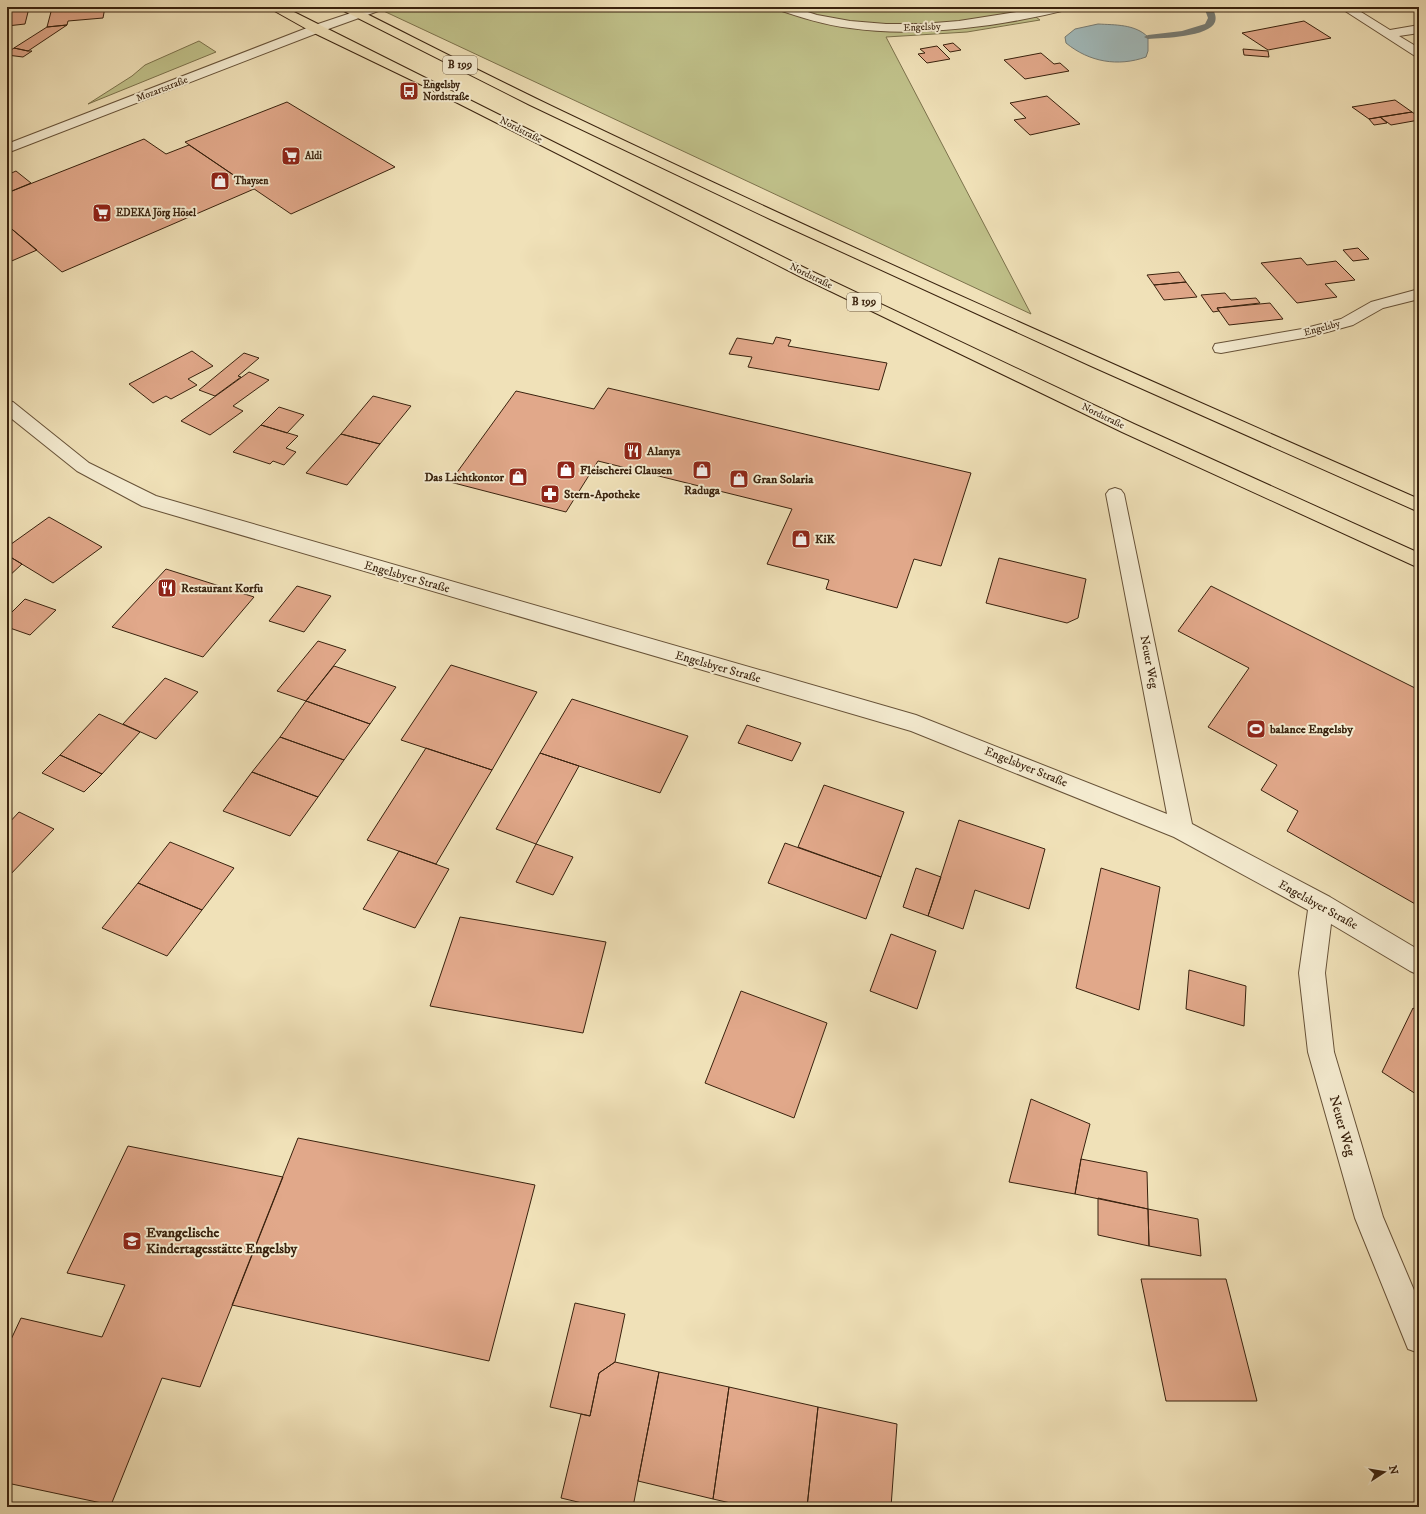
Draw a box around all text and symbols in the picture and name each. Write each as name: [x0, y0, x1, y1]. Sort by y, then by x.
street label: Engelsby: [903, 20, 941, 34]
road number: B 199: [443, 56, 477, 74]
street label: Mozartstraße: [135, 74, 189, 104]
place label: Engelsby Nordstraße: [423, 79, 470, 103]
bus stop icon: Engelsby Nordstraße: [398, 80, 420, 102]
street label: Nordstraße: [498, 114, 544, 146]
supermarket icon: Aldi: [280, 145, 302, 167]
place label: Aldi: [304, 150, 322, 162]
shop icon: Thaysen: [209, 170, 231, 192]
place label: Thaysen: [233, 175, 269, 188]
supermarket icon: EDEKA Jörg Hösel: [91, 202, 113, 224]
place label: EDEKA Jörg Hösel: [116, 207, 197, 220]
street label: Nordstraße: [788, 260, 834, 292]
road number: B 199: [847, 293, 881, 311]
street label: Engelsby: [1303, 317, 1342, 339]
street label: Nordstraße: [1080, 400, 1126, 432]
restaurant icon: Alanya: [622, 440, 644, 462]
place label: Alanya: [646, 444, 681, 459]
shop icon: Fleischerei Clausen: [555, 459, 577, 481]
shop icon: Raduga: [691, 459, 713, 481]
place label: Fleischerei Clausen: [580, 463, 673, 478]
shop icon: Das Lichtkontor: [507, 466, 529, 488]
shop icon: Gran Solaria: [728, 468, 750, 490]
place label: Das Lichtkontor: [424, 470, 505, 485]
place label: Gran Solaria: [753, 472, 814, 487]
pharmacy icon: Stern-Apotheke: [539, 483, 561, 505]
place label: Raduga: [684, 483, 721, 498]
place label: Stern-Apotheke: [564, 487, 640, 502]
shop icon: KiK: [790, 528, 812, 550]
place label: KiK: [815, 532, 836, 547]
street label: Engelsbyer Straße: [362, 558, 452, 596]
restaurant icon: Restaurant Korfu: [156, 577, 178, 599]
place label: Restaurant Korfu: [181, 581, 263, 596]
street label: Neuer Weg: [1137, 634, 1162, 690]
street label: Engelsbyer Straße: [673, 648, 763, 686]
sports icon: balance Engelsby: [1245, 718, 1267, 740]
place label: balance Engelsby: [1269, 722, 1353, 737]
street label: Engelsbyer Straße: [982, 743, 1070, 791]
street label: Engelsbyer Straße: [1276, 877, 1360, 933]
street label: Neuer Weg: [1325, 1093, 1359, 1159]
place label: Evangelische Kindertagesstätte Engelsby: [146, 1224, 298, 1258]
school or university icon: Evangelische Kindertagesstätte Engelsby: [121, 1230, 143, 1252]
north arrow: [1364, 1452, 1404, 1492]
text: N: [1385, 1464, 1401, 1476]

